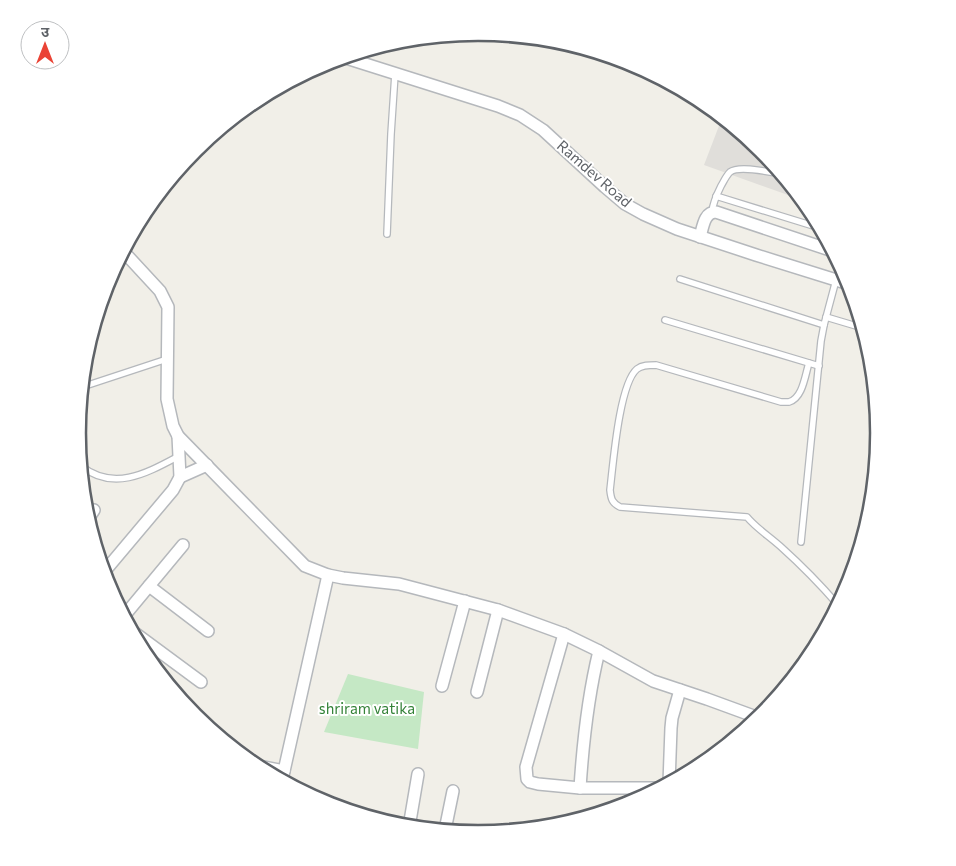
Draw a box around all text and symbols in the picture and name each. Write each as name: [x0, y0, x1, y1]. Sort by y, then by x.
north arrow: [20, 20, 70, 70]
text: उ: [41, 23, 50, 40]
street label: Ramdev Road: [554, 136, 636, 211]
park label: shriram vatika: [319, 699, 415, 717]

